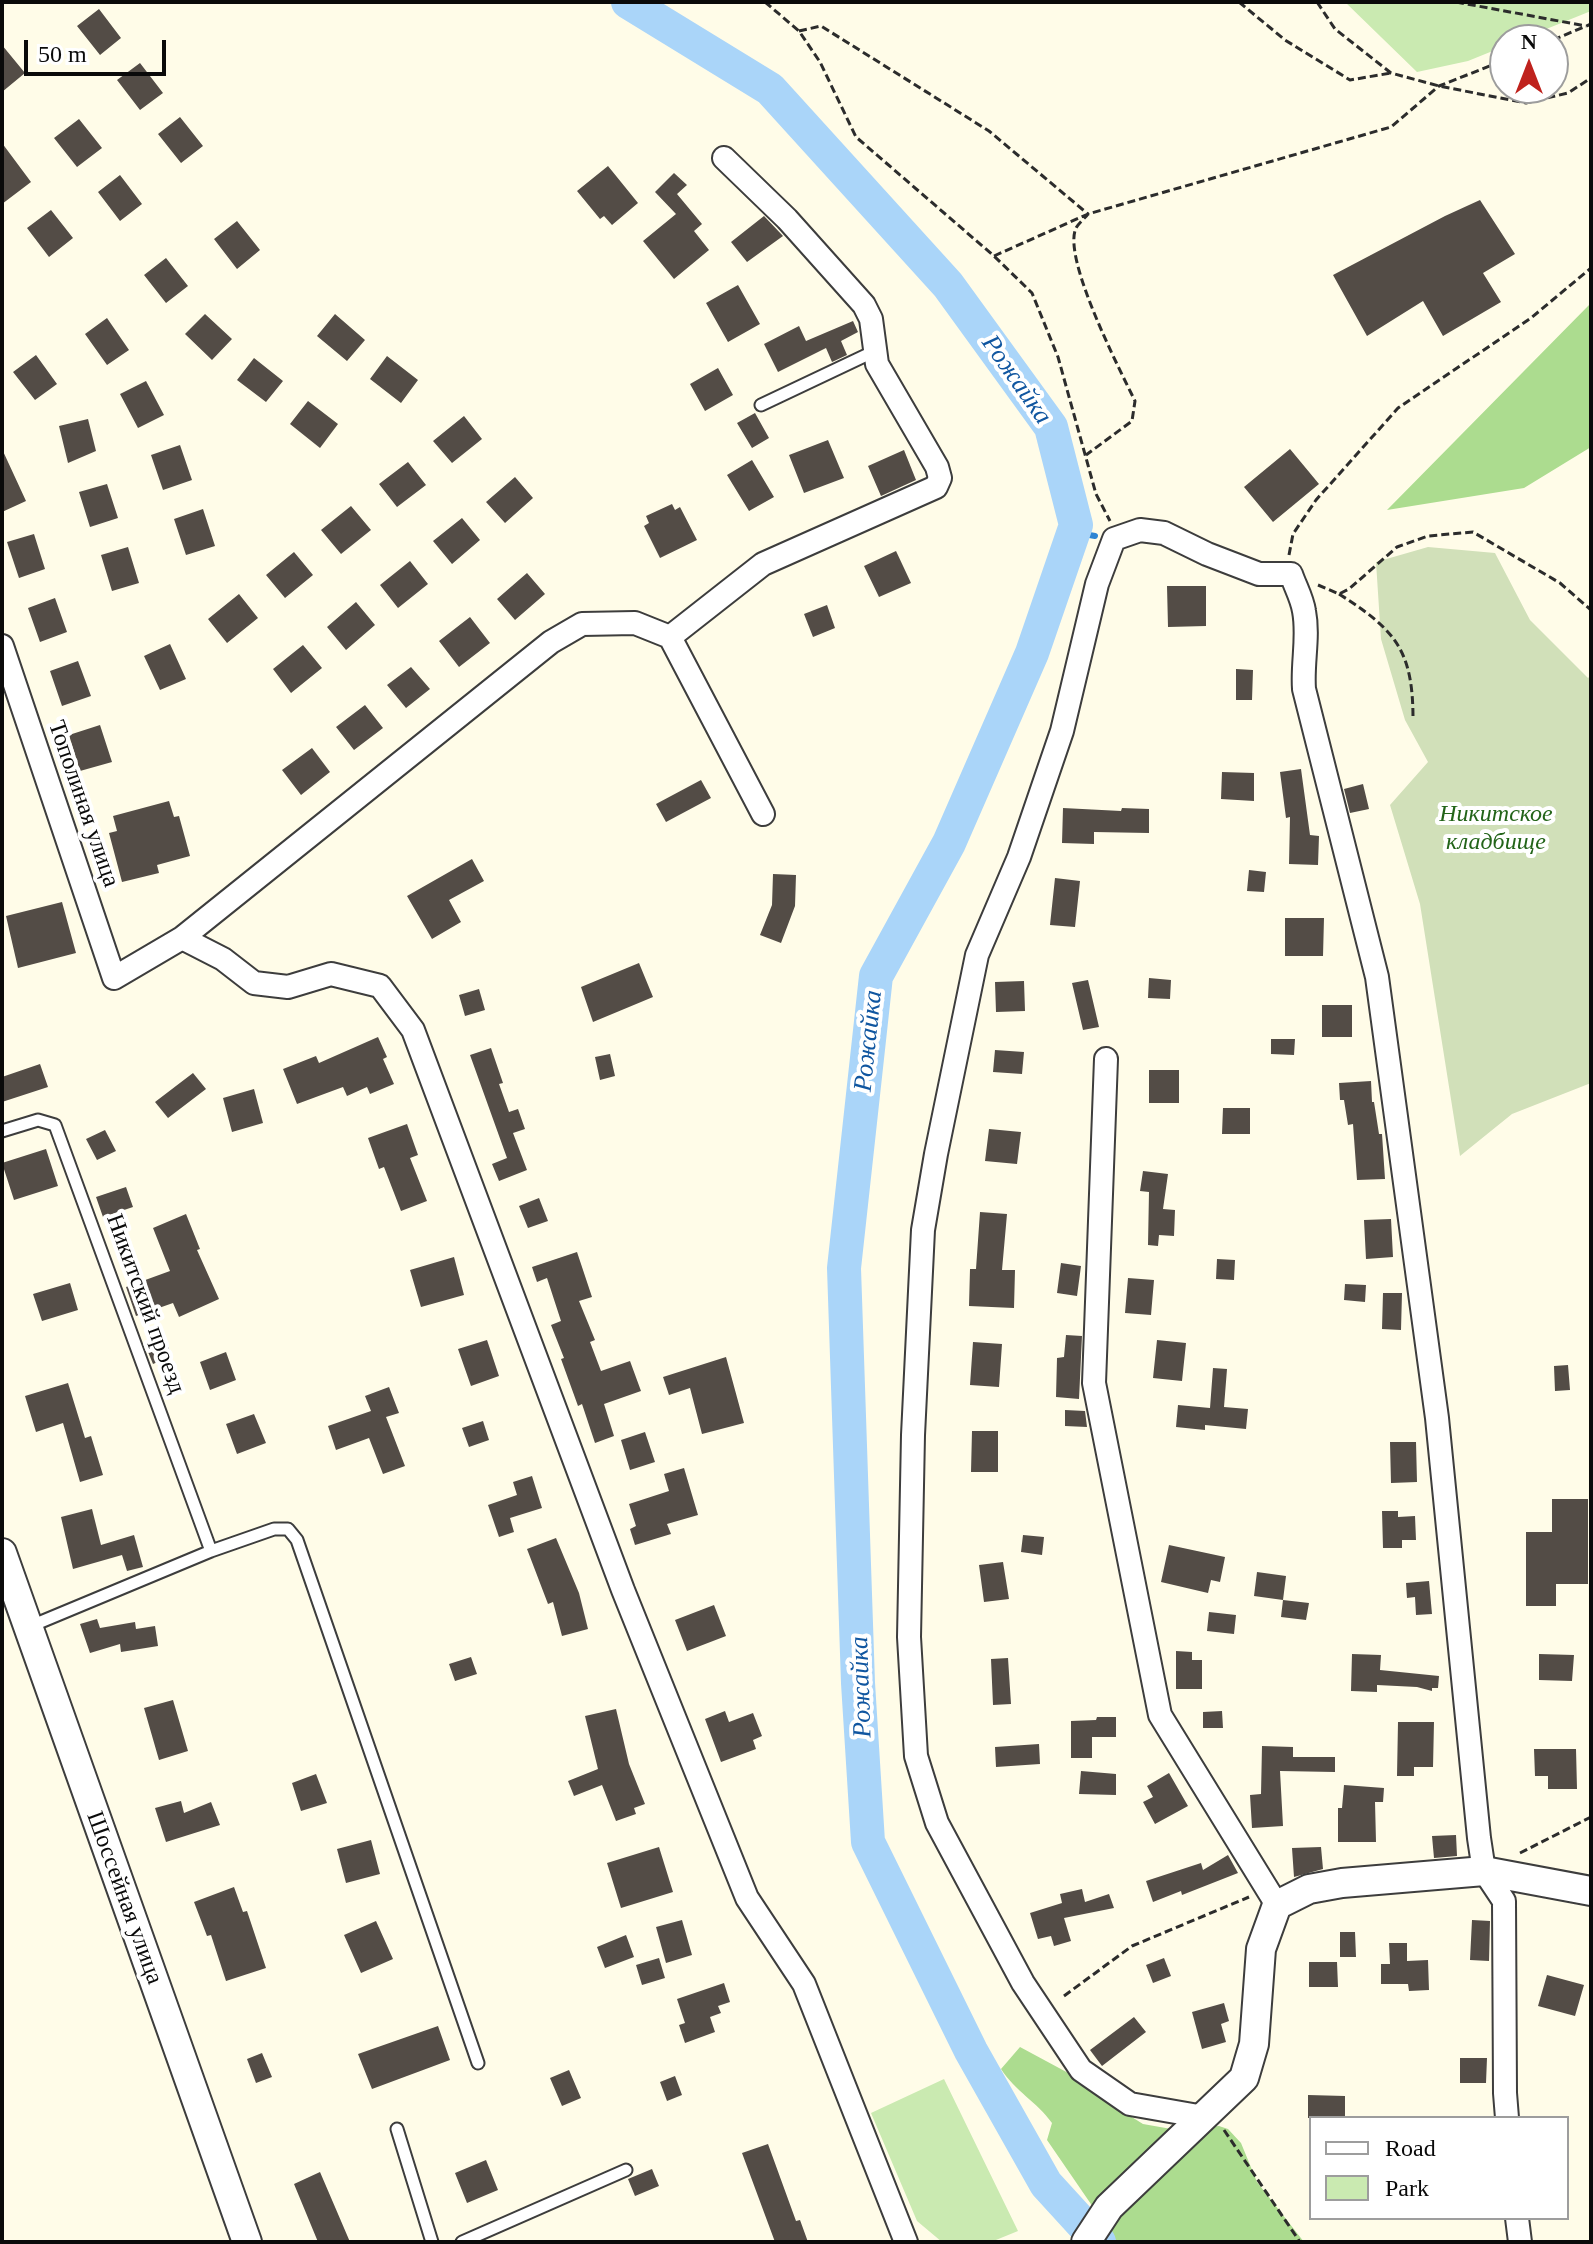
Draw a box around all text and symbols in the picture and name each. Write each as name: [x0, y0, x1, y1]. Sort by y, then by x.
scale bar: [28, 24, 170, 74]
north arrow: [1489, 24, 1569, 104]
text: N: [1521, 29, 1537, 54]
text: 50 m: [38, 41, 87, 67]
water label: Рожайка: [974, 329, 1058, 431]
street label: Тополиная улица: [41, 717, 125, 891]
park label: Никитское кладбище: [1439, 801, 1553, 857]
water label: Рожайка: [848, 989, 890, 1093]
street label: Никитский проезд: [99, 1210, 191, 1398]
water label: Рожайка: [845, 1636, 879, 1738]
street label: Шоссейная улица: [79, 1808, 169, 1988]
legend: [1309, 2116, 1569, 2220]
text: Road: [1385, 2135, 1436, 2161]
text: Park: [1385, 2175, 1429, 2201]

